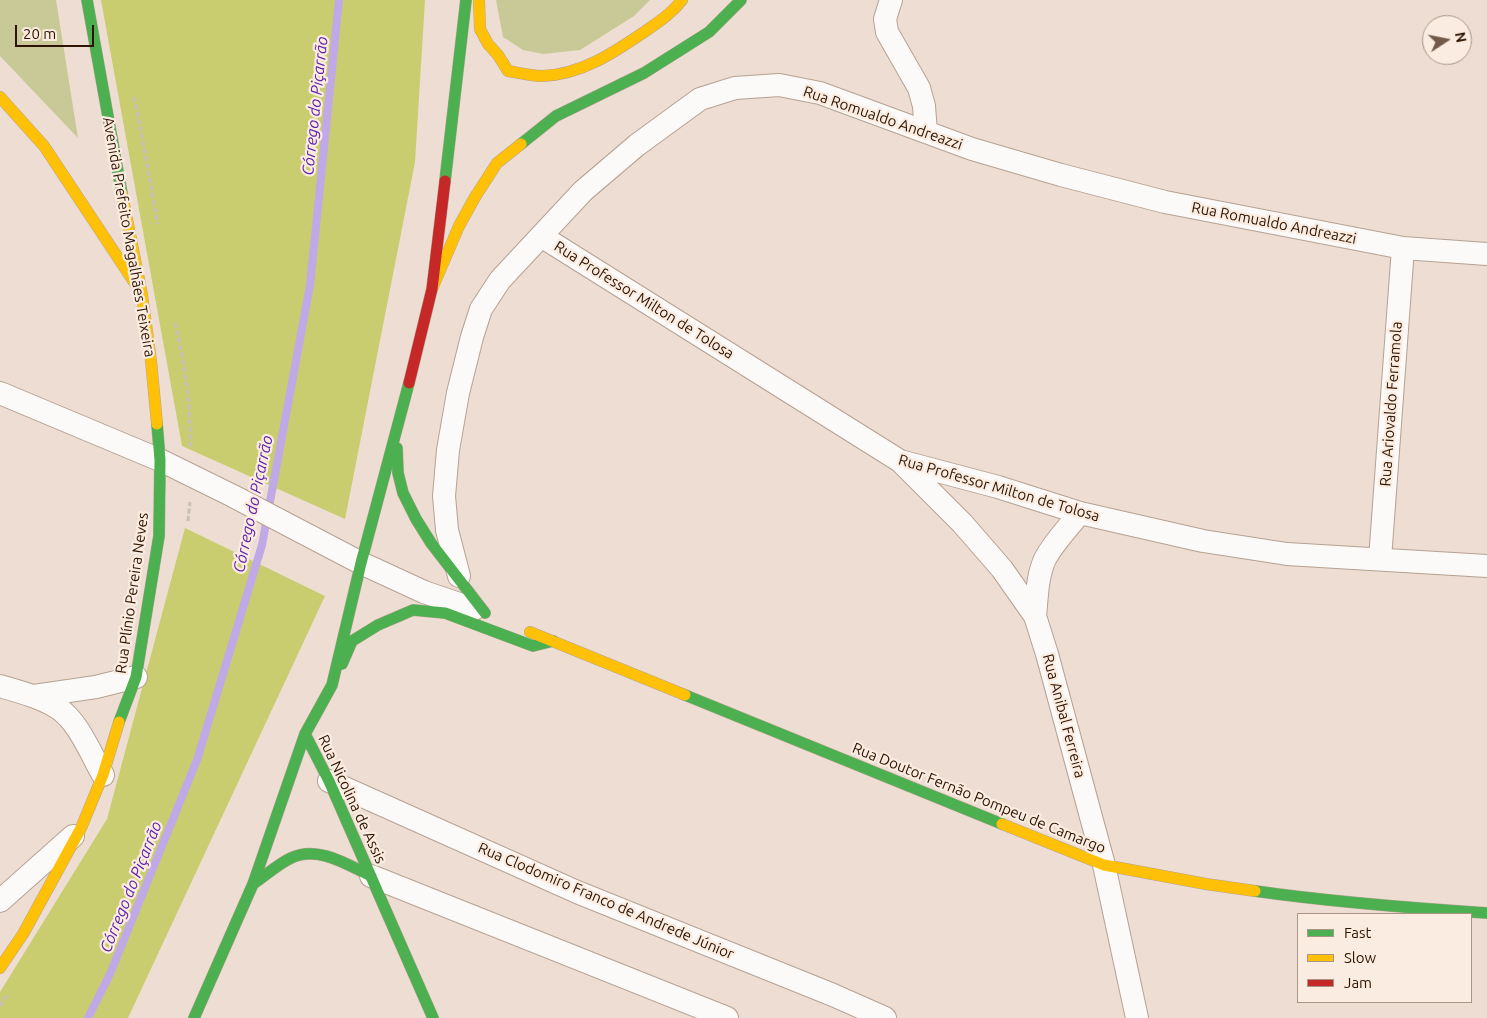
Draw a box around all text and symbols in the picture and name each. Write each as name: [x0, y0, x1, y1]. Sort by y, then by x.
scale bar: [18, 15, 96, 47]
north arrow: [1422, 15, 1472, 65]
text: 20 m: [23, 25, 56, 42]
text: N: [1452, 31, 1470, 44]
water label: Córrego do Piçarrão: [298, 36, 332, 176]
street label: Rua Romualdo Andreazzi: [801, 82, 965, 154]
street label: Avenida Prefeito Magalhães Teixeira: [99, 115, 159, 359]
street label: Rua Romualdo Andreazzi: [1190, 198, 1358, 248]
street label: Rua Professor Milton de Tolosa: [551, 237, 737, 363]
street label: Rua Ariovaldo Ferramola: [1376, 321, 1406, 487]
water label: Córrego do Piçarrão: [229, 434, 277, 574]
street label: Rua Professor Milton de Tolosa: [896, 451, 1102, 525]
street label: Rua Plínio Pereira Neves: [112, 511, 152, 675]
street label: Rua Anibal Ferreira: [1039, 652, 1089, 780]
street label: Rua Nicolina de Assis: [314, 732, 390, 866]
street label: Rua Doutor Fernão Pompeu de Camargo: [850, 739, 1108, 857]
water label: Córrego do Piçarrão: [96, 819, 166, 955]
street label: Rua Clodomiro Franco de Andrede Júnior: [475, 839, 737, 963]
legend: [1297, 913, 1472, 1003]
text: Fast: [1344, 924, 1371, 941]
text: Slow: [1344, 949, 1376, 966]
text: Jam: [1344, 974, 1372, 991]

